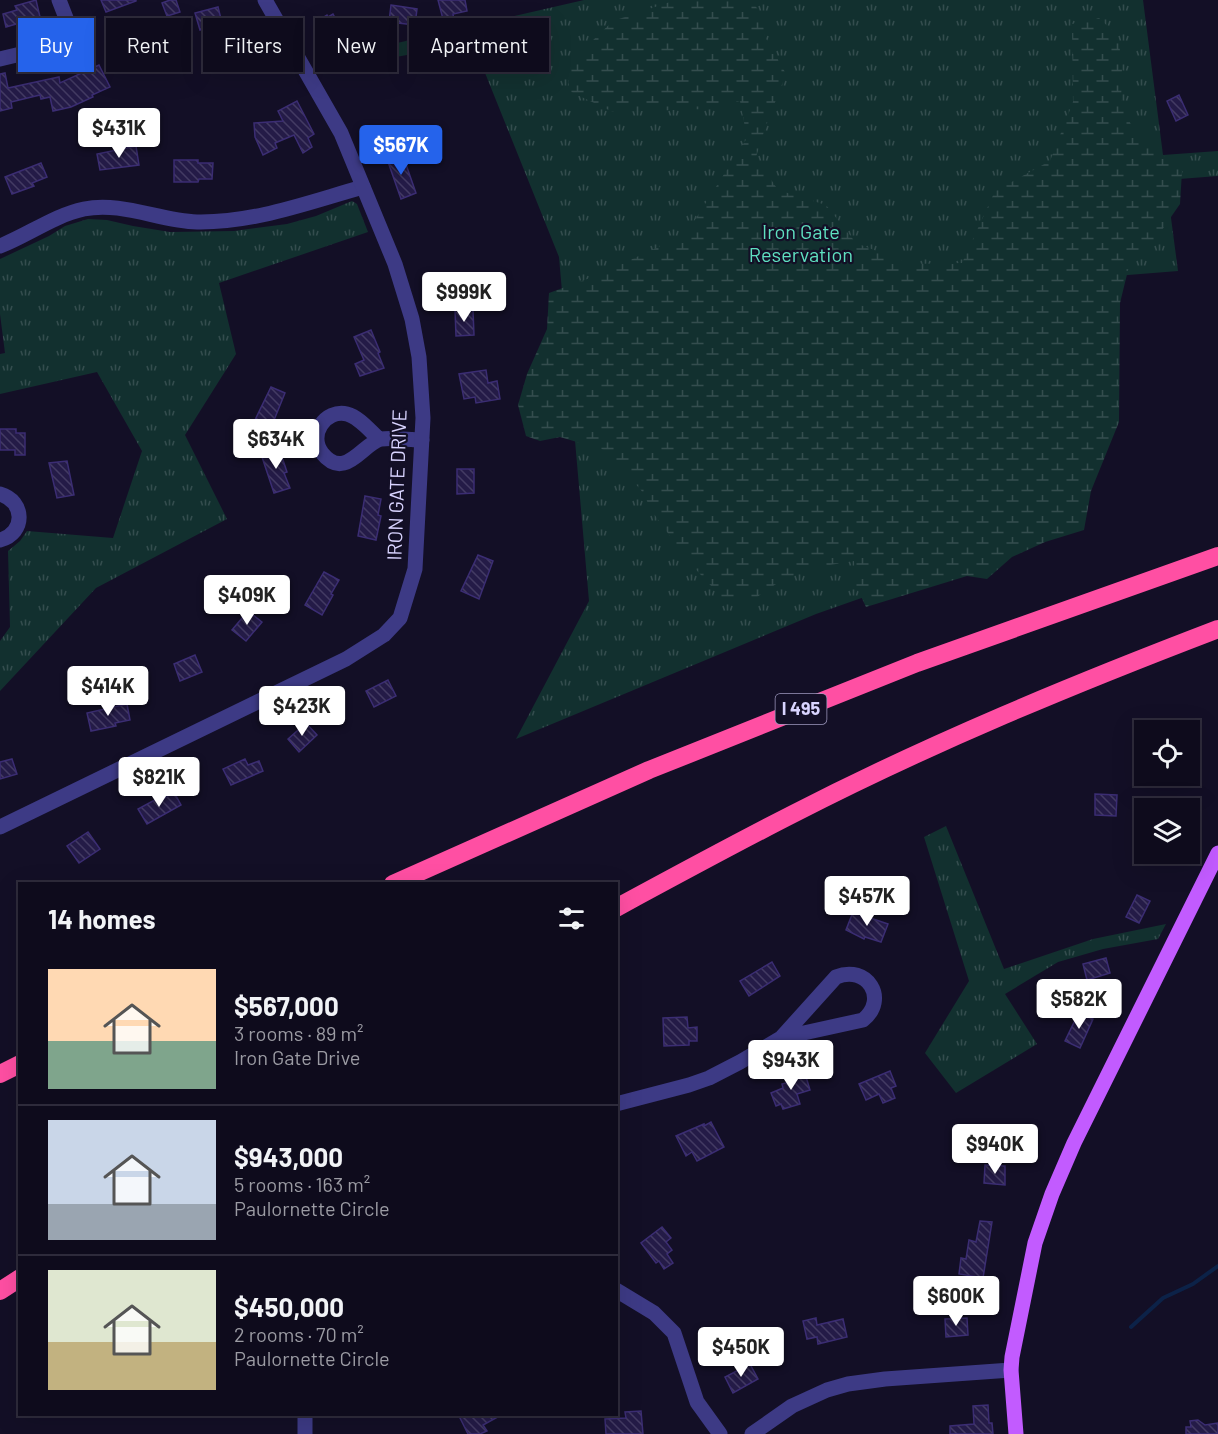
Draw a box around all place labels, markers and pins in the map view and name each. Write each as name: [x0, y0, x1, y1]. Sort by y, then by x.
pin: $431K: [77, 108, 161, 159]
pin: $567K: [359, 125, 443, 176]
pin: $999K: [422, 272, 506, 323]
pin: $634K: [234, 419, 318, 470]
pin: $409K: [205, 575, 289, 626]
pin: $414K: [66, 666, 150, 717]
pin: $423K: [260, 686, 344, 737]
pin: $821K: [117, 757, 201, 808]
pin: $457K: [825, 876, 909, 927]
pin: $582K: [1037, 979, 1121, 1030]
pin: $943K: [749, 1040, 833, 1091]
pin: $940K: [953, 1124, 1037, 1175]
pin: $600K: [914, 1276, 998, 1327]
pin: $450K: [699, 1327, 783, 1378]

